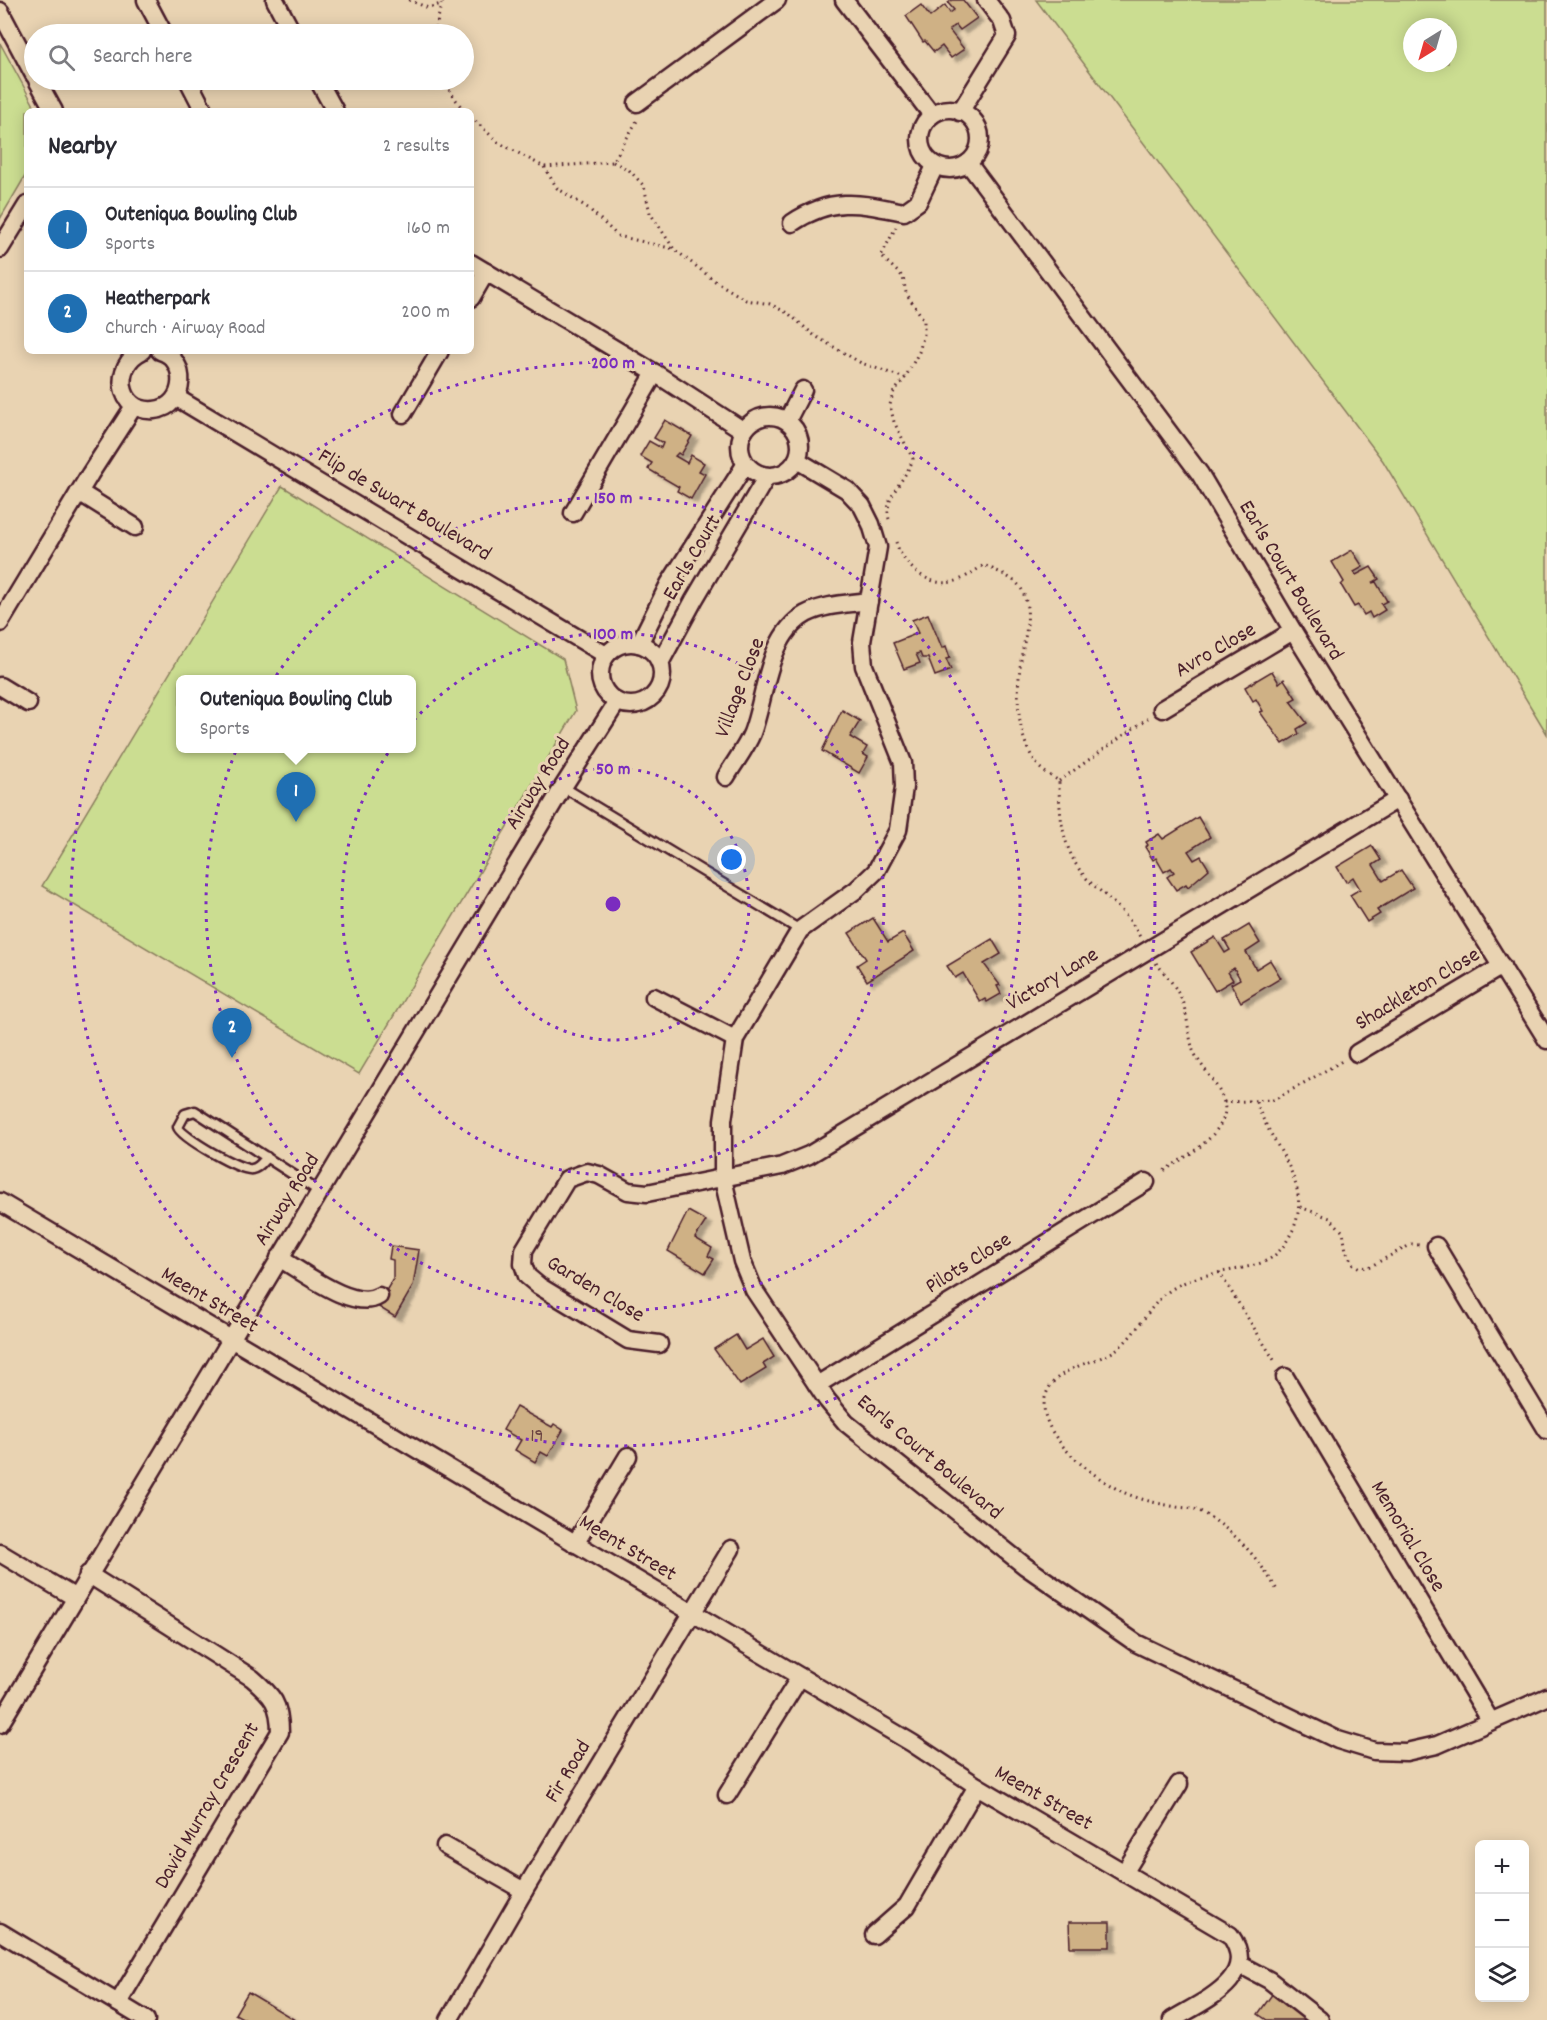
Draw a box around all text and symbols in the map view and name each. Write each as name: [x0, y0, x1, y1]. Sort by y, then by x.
north arrow: [1403, 18, 1457, 72]
search box: [24, 24, 474, 90]
icon: search: [45, 41, 78, 74]
text: Search here: [93, 42, 192, 73]
text: Nearby: [48, 129, 116, 166]
text: 2 results: [383, 133, 450, 161]
text: Outeniqua Bowling Club: [105, 200, 297, 231]
text: 1: [65, 215, 70, 243]
text: 160 m: [407, 215, 450, 243]
text: Sports: [105, 231, 155, 259]
text: Heatherpark: [105, 284, 210, 315]
text: 2: [63, 299, 72, 327]
text: 200 m: [401, 299, 450, 327]
text: Church · Airway Road: [105, 315, 265, 343]
text: 200 m: [591, 352, 635, 377]
street label: Flip de Swart Boulevard: [311, 442, 497, 570]
text: 150 m: [594, 487, 632, 512]
street label: Earls Court Boulevard: [1230, 495, 1350, 667]
street label: Earls Court: [656, 509, 730, 607]
street label: Avro Close: [1170, 615, 1262, 687]
text: 100 m: [593, 623, 633, 648]
street label: Village Close: [708, 634, 774, 742]
popup: [176, 675, 416, 753]
text: Outeniqua Bowling Club: [200, 685, 392, 716]
text: Sports: [200, 716, 250, 744]
street label: Airway Road: [498, 732, 580, 836]
text: 50 m: [596, 758, 630, 783]
pin: 1: [276, 772, 316, 822]
your location: [717, 845, 746, 874]
centre of rings: [603, 894, 623, 914]
street label: Victory Lane: [1001, 940, 1105, 1020]
street label: Shackleton Close: [1350, 940, 1486, 1040]
pin: 2: [212, 1008, 252, 1058]
street label: Airway Road: [247, 1148, 329, 1252]
street label: Pilots Close: [920, 1225, 1018, 1303]
street label: Garden Close: [540, 1248, 650, 1332]
street label: Meent Street: [154, 1260, 264, 1342]
street label: Earls Court Boulevard: [849, 1388, 1009, 1528]
house number: 19: [530, 1423, 544, 1451]
street label: Memorial Close: [1361, 1475, 1453, 1599]
street label: Meent Street: [572, 1508, 682, 1590]
street label: David Murray Crescent: [148, 1717, 268, 1895]
street label: Fir Road: [538, 1735, 600, 1809]
street label: Meent Street: [988, 1758, 1098, 1840]
map controls: [1475, 1840, 1529, 2002]
button: +: [1475, 1840, 1529, 1894]
button: −: [1475, 1894, 1529, 1948]
button: layers: [1475, 1948, 1529, 2002]

